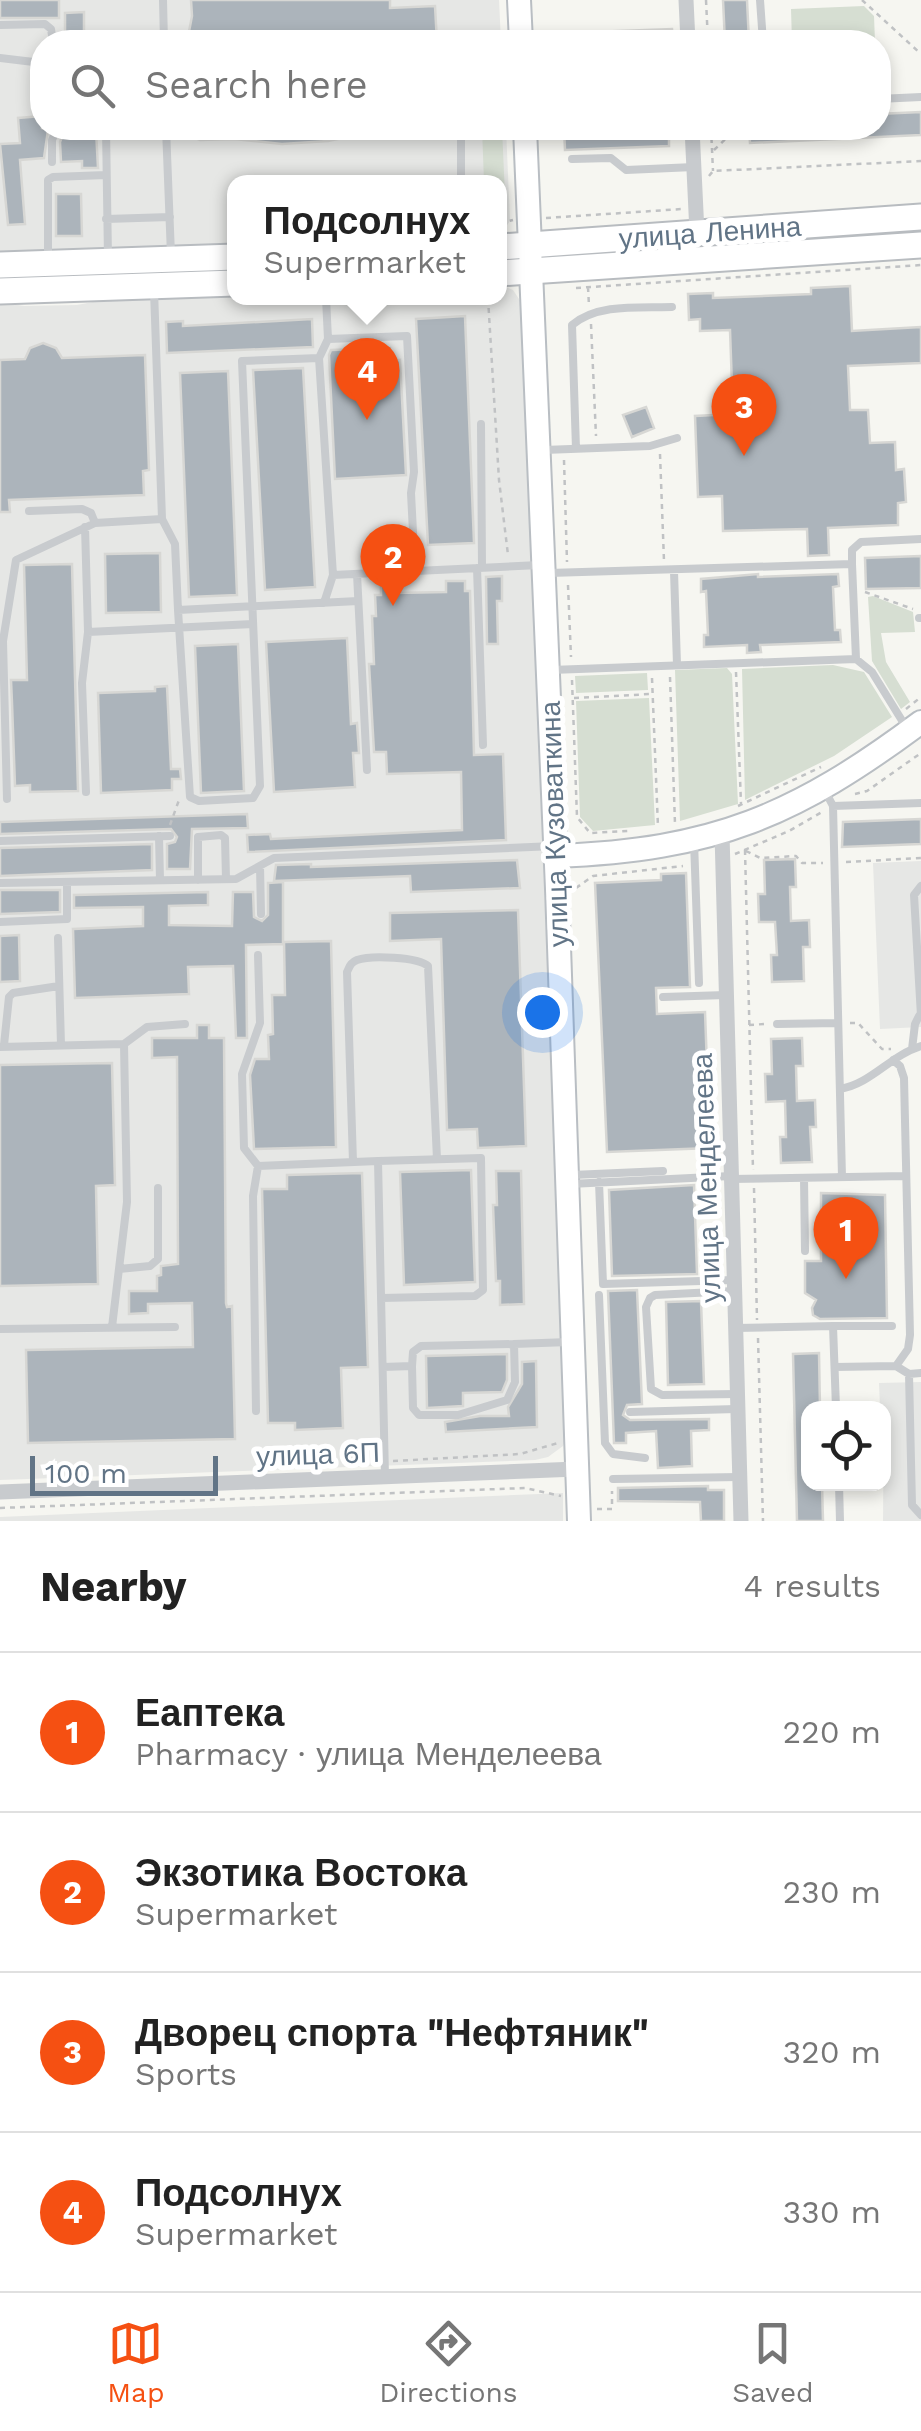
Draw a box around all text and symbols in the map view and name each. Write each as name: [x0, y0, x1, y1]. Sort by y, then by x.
search box: [30, 30, 891, 140]
icon: search: [65, 58, 120, 113]
text: Search here: [145, 63, 368, 107]
popup: [227, 175, 507, 305]
text: Подсолнух: [264, 199, 470, 243]
street label: улица Ленина: [618, 210, 803, 255]
text: Supermarket: [264, 243, 466, 281]
pin: 4: [334, 338, 400, 420]
pin: 3: [712, 374, 776, 456]
pin: 2: [360, 524, 426, 606]
street label: улица Кузоваткина: [534, 700, 575, 948]
your location: [517, 987, 568, 1038]
street label: улица Менделеева: [686, 1052, 727, 1303]
pin: 1: [814, 1196, 878, 1279]
map controls: [801, 1401, 891, 1491]
button: locate: [801, 1401, 891, 1491]
street label: улица 6П: [256, 1436, 380, 1473]
scale bar: [30, 1451, 218, 1496]
text: 100 m: [45, 1457, 127, 1490]
text: Nearby: [40, 1562, 187, 1611]
text: 4 results: [743, 1567, 881, 1605]
text: Еаптека: [135, 1691, 284, 1735]
text: 1: [66, 1713, 79, 1751]
text: 220 m: [782, 1713, 881, 1751]
text: Pharmacy · улица Менделеева: [135, 1735, 602, 1773]
text: Экзотика Востока: [135, 1851, 467, 1895]
text: 2: [63, 1873, 82, 1911]
text: 230 m: [782, 1873, 881, 1911]
text: Supermarket: [135, 1895, 337, 1933]
text: Дворец спорта "Нефтяник": [135, 2011, 649, 2055]
text: 3: [63, 2033, 82, 2071]
text: 320 m: [782, 2033, 881, 2071]
text: Sports: [135, 2055, 237, 2093]
text: Подсолнух: [135, 2171, 342, 2215]
text: 4: [62, 2193, 83, 2231]
text: 330 m: [782, 2193, 881, 2231]
text: Supermarket: [135, 2215, 337, 2253]
tab: Map: [107, 2316, 165, 2409]
tab: Directions: [379, 2316, 518, 2409]
tab: Saved: [732, 2316, 814, 2409]

